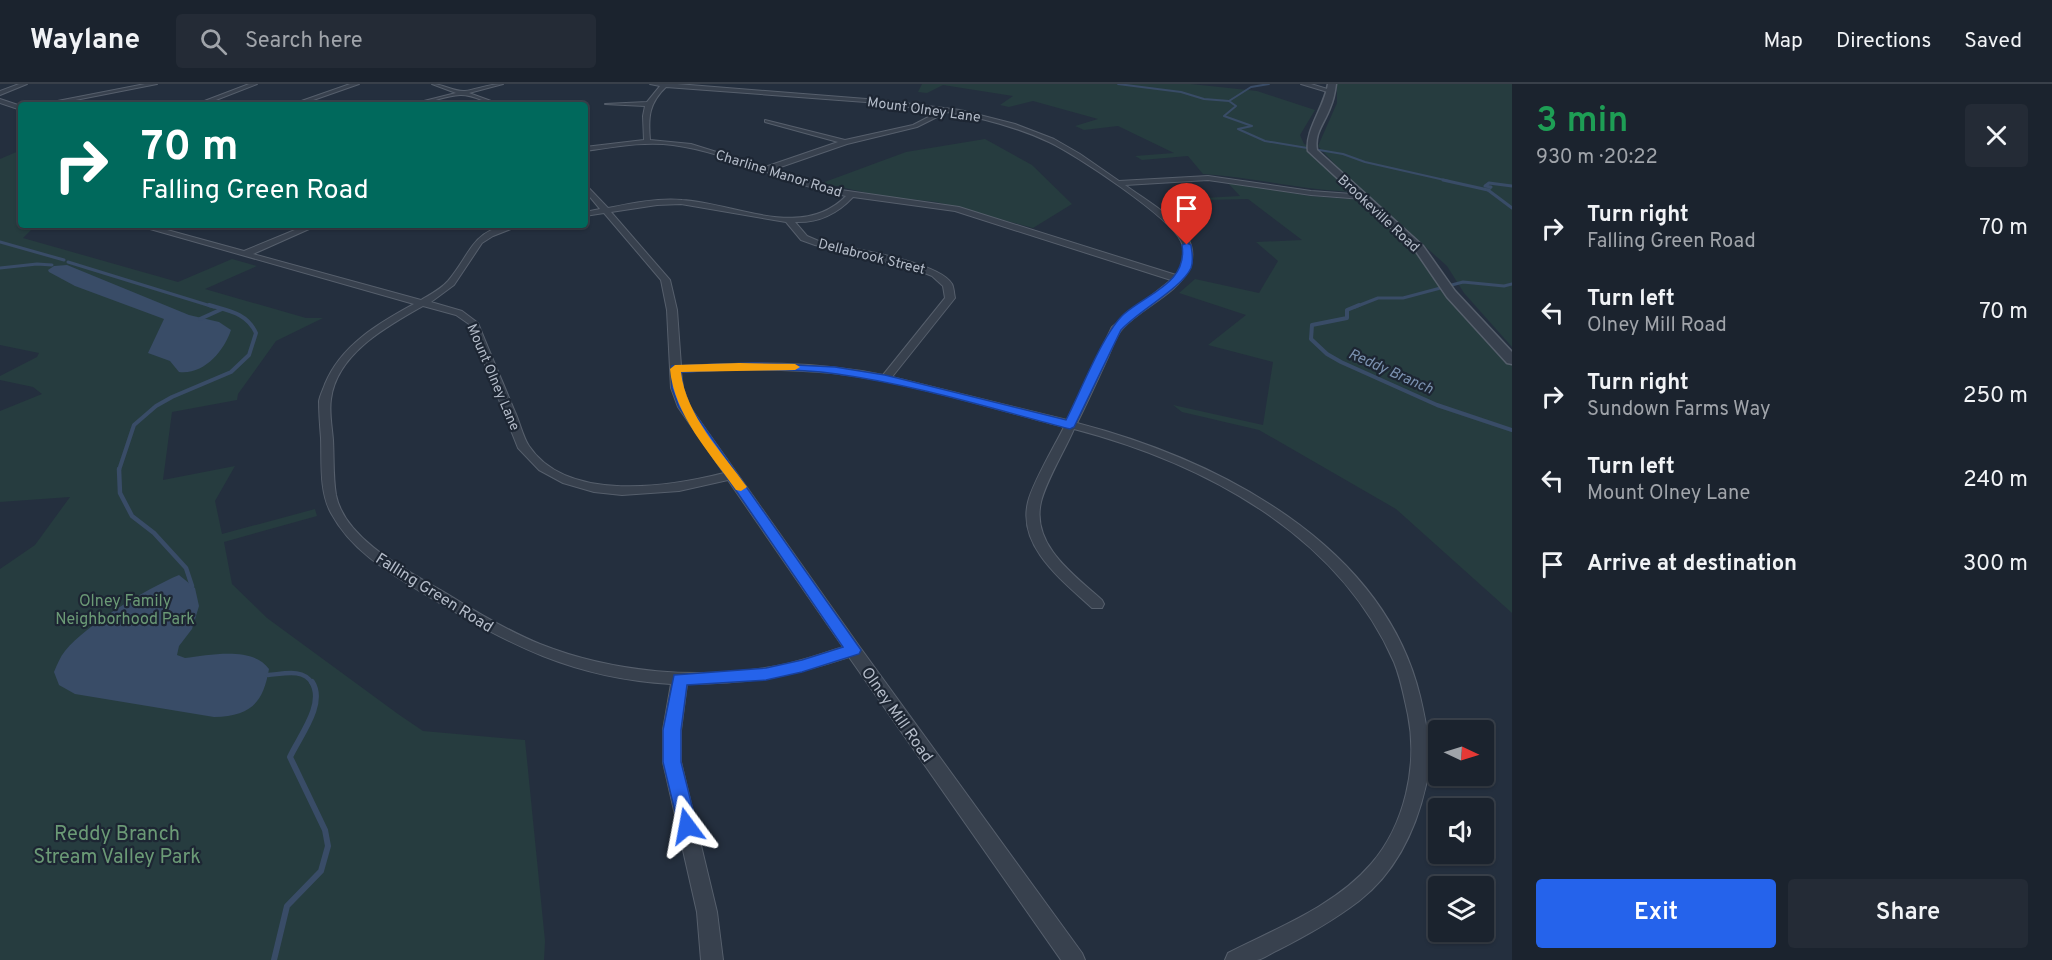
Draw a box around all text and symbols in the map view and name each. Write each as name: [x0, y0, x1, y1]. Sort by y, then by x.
search box: [176, 14, 596, 68]
text: Waylane: [30, 23, 140, 59]
icon: search: [197, 25, 230, 58]
text: Search here: [245, 28, 363, 55]
text: Map: [1763, 28, 1803, 55]
text: Directions: [1836, 28, 1931, 55]
text: Saved: [1964, 28, 2022, 55]
street label: Mount Olney Lane: [866, 94, 982, 127]
text: 3 min: [1536, 99, 1628, 145]
button: close: [1965, 104, 2028, 167]
text: 70 m: [141, 122, 239, 175]
icon: right: [42, 126, 120, 204]
text: 930 m · 20:22: [1536, 145, 1658, 171]
street label: Charline Manor Road: [713, 147, 844, 202]
street label: Brookeville Road: [1334, 172, 1422, 256]
text: Falling Green Road: [141, 174, 369, 208]
pin: [1161, 183, 1212, 245]
icon: arrive: [1170, 192, 1203, 225]
text: Turn right: [1587, 202, 1689, 229]
icon: right: [1536, 212, 1569, 245]
text: 70 m: [1979, 215, 2028, 242]
text: Falling Green Road: [1587, 229, 1756, 255]
street label: Dellabrook Street: [816, 236, 927, 279]
text: Turn left: [1587, 286, 1675, 313]
icon: left: [1536, 296, 1569, 329]
text: 70 m: [1979, 299, 2028, 326]
text: Olney Mill Road: [1587, 313, 1727, 339]
street label: Mount Olney Lane: [462, 322, 523, 433]
water label: Reddy Branch: [1345, 345, 1436, 399]
text: Turn right: [1587, 370, 1689, 397]
icon: right: [1536, 380, 1569, 413]
text: 250 m: [1963, 383, 2028, 410]
text: Sundown Farms Way: [1587, 397, 1770, 423]
text: Turn left: [1587, 454, 1675, 481]
icon: left: [1536, 464, 1569, 497]
text: 240 m: [1963, 467, 2028, 494]
text: Mount Olney Lane: [1587, 481, 1750, 507]
icon: arrive: [1536, 548, 1569, 581]
street label: Falling Green Road: [371, 549, 496, 638]
text: Arrive at destination: [1587, 551, 1797, 578]
text: 300 m: [1963, 551, 2028, 578]
park label: Olney Family Neighborhood Park: [55, 592, 195, 630]
street label: Olney Mill Road: [856, 664, 937, 767]
north arrow: [1428, 720, 1494, 786]
map controls: [1428, 720, 1494, 942]
position arrow: [655, 794, 719, 858]
button: sound: [1428, 798, 1494, 864]
park label: Reddy Branch Stream Valley Park: [33, 822, 201, 871]
button: layers: [1428, 876, 1494, 942]
button: Exit: [1536, 879, 1776, 948]
button: Share: [1788, 879, 2028, 948]

